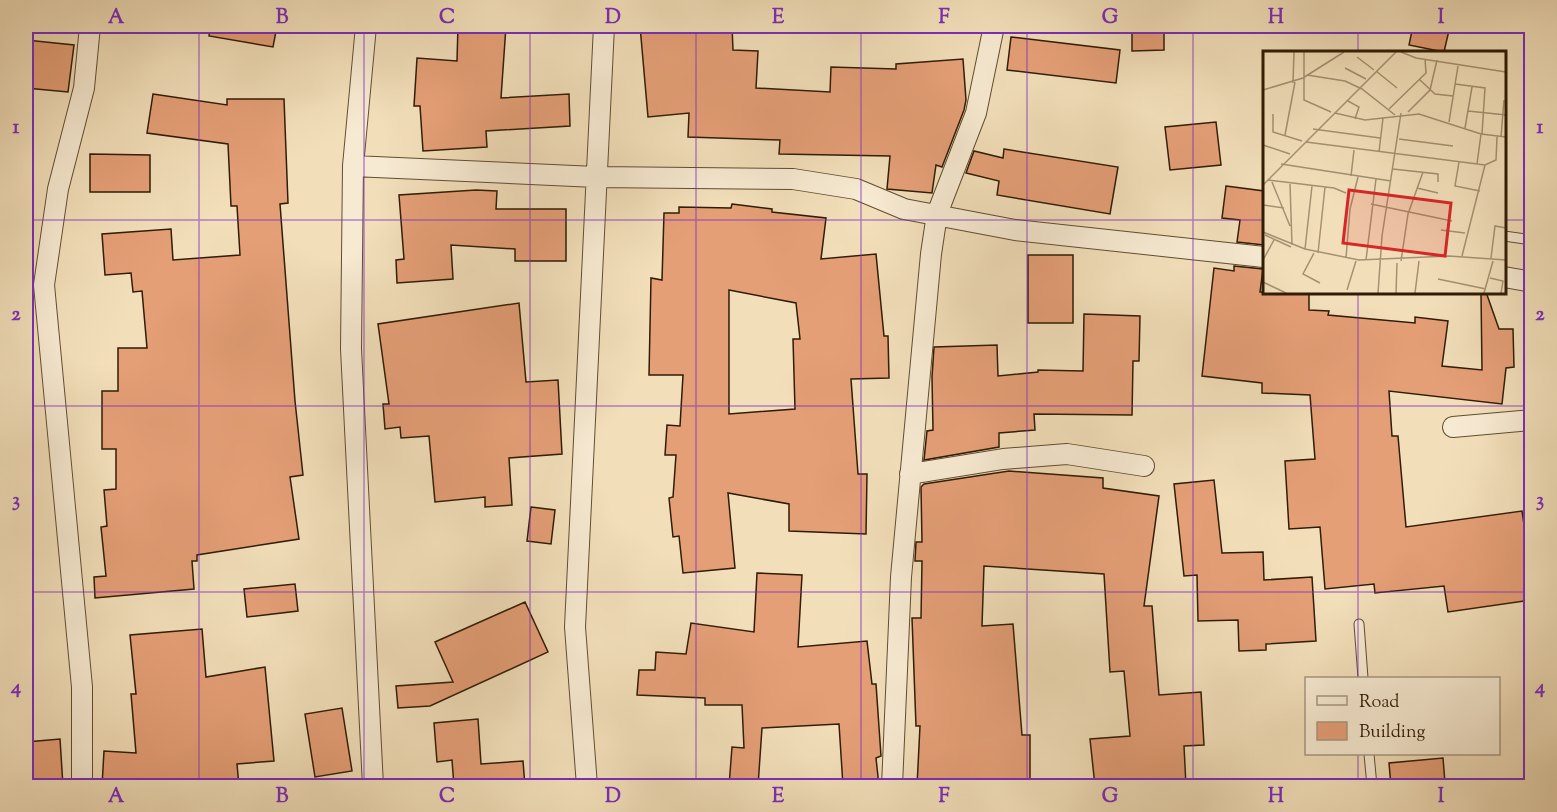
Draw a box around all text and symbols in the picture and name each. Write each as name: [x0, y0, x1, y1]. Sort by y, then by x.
text: A: [108, 4, 125, 33]
text: B: [276, 4, 289, 33]
text: C: [439, 4, 455, 33]
text: D: [605, 4, 621, 33]
text: E: [772, 4, 785, 33]
text: F: [938, 4, 950, 33]
text: G: [1102, 4, 1119, 33]
text: H: [1268, 4, 1284, 33]
text: I: [1438, 4, 1445, 33]
inset map: [1263, 51, 1506, 294]
text: 1: [13, 114, 20, 143]
text: 1: [1537, 114, 1544, 143]
text: 2: [11, 301, 21, 330]
text: 2: [1535, 301, 1545, 330]
text: 3: [12, 487, 20, 516]
text: 3: [1536, 487, 1544, 516]
text: 4: [10, 674, 21, 703]
text: 4: [1534, 674, 1545, 703]
legend: [1305, 677, 1500, 755]
text: Road: [1359, 690, 1399, 716]
text: Building: [1359, 720, 1425, 746]
text: A: [108, 783, 125, 812]
text: B: [276, 783, 289, 812]
text: C: [439, 783, 455, 812]
text: D: [605, 783, 621, 812]
text: E: [772, 783, 785, 812]
text: F: [938, 783, 950, 812]
text: G: [1102, 783, 1119, 812]
text: H: [1268, 783, 1284, 812]
text: I: [1438, 783, 1445, 812]

